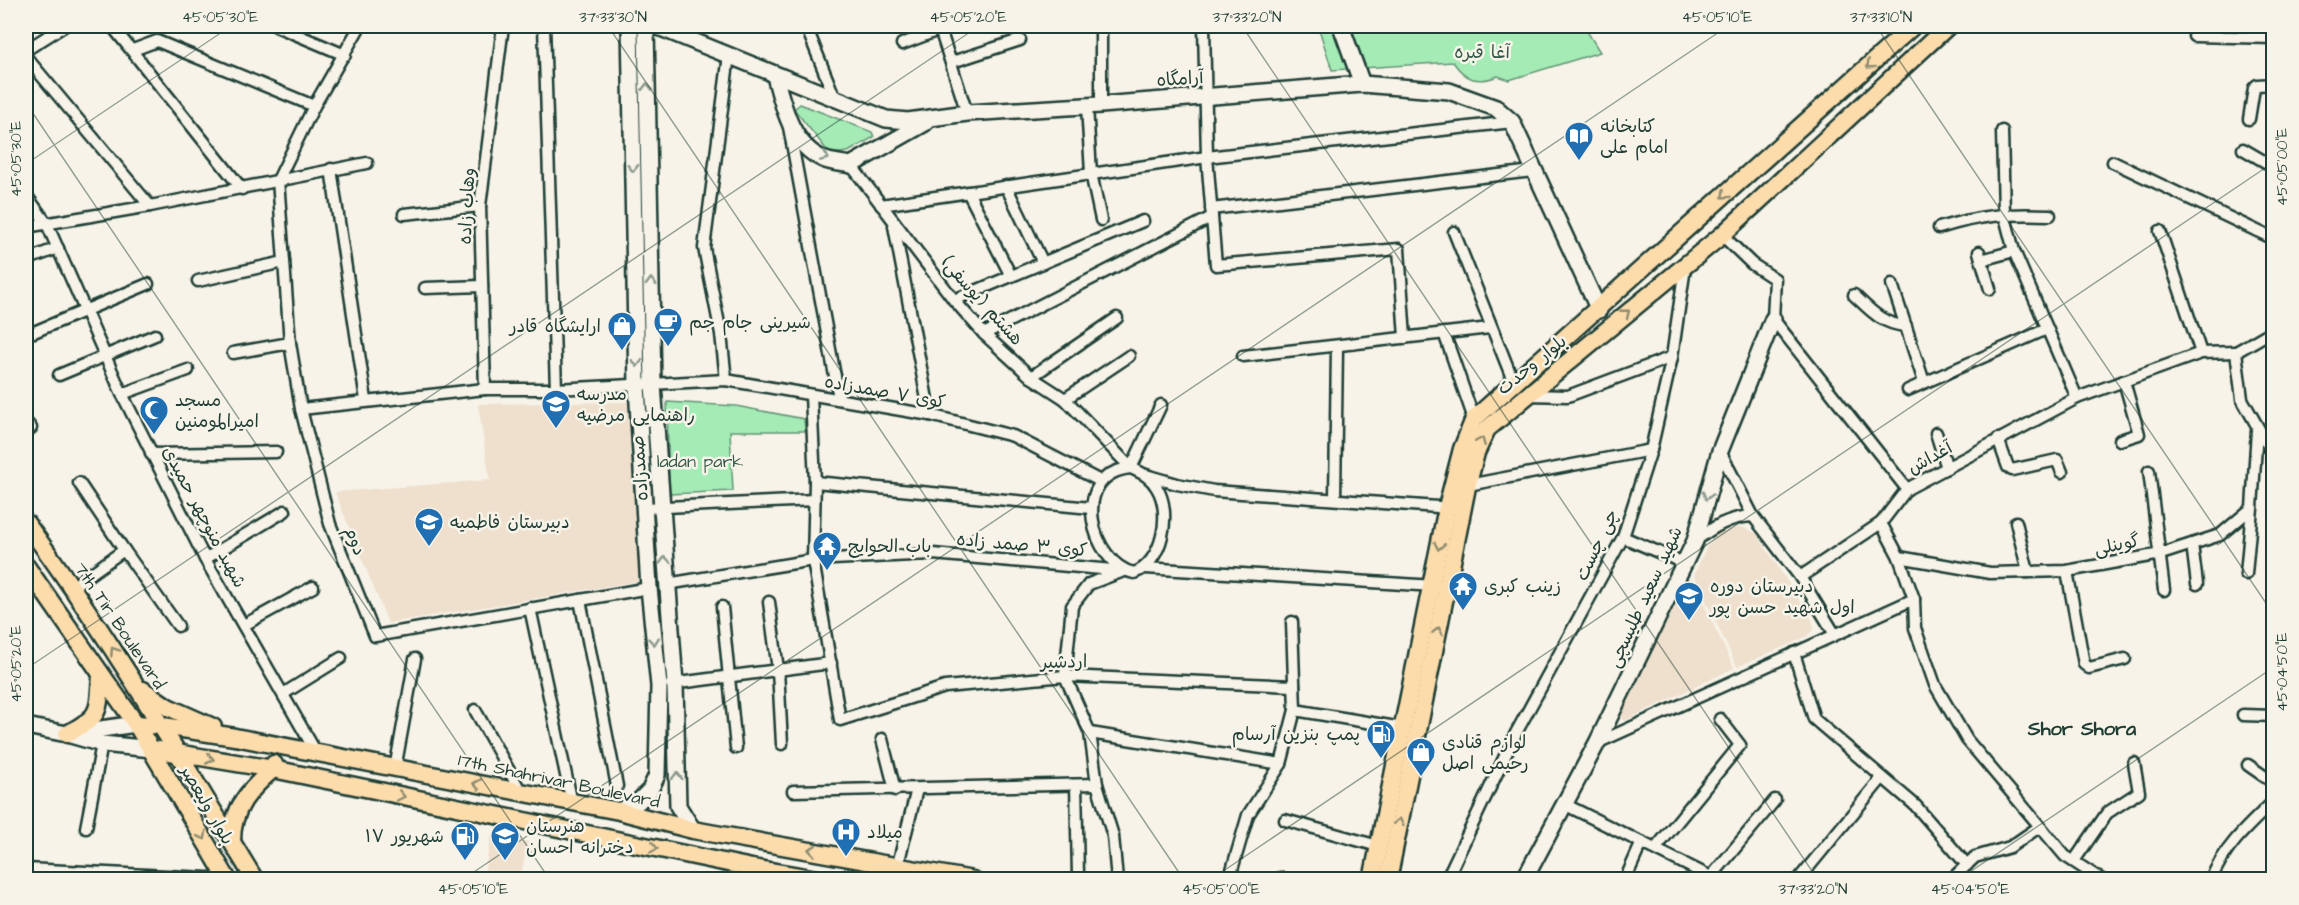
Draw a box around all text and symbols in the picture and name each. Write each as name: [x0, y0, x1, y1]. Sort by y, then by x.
text: 45°05'30"E: [182, 7, 258, 28]
text: 37°33'30"N: [579, 7, 647, 28]
text: 45°05'20"E: [929, 7, 1007, 28]
text: 37°33'20"N: [1213, 7, 1281, 28]
text: 45°05'10"E: [1682, 7, 1752, 28]
text: 37°33'10"N: [1850, 7, 1912, 28]
park label: آغا قبره: [1454, 40, 1511, 65]
one-way arrow: [1866, 58, 1877, 69]
street label: آرامگاه: [1156, 65, 1206, 93]
one-way arrow: [641, 82, 653, 91]
place label: کتابخانه امام علی: [1600, 114, 1668, 161]
library icon: کتابخانه امام علی: [1563, 120, 1595, 162]
text: 45°05'30"E: [6, 121, 27, 197]
text: 45°05'00"E: [2272, 128, 2293, 206]
one-way arrow: [818, 150, 829, 162]
one-way arrow: [627, 163, 639, 172]
street label: وهاب زاده: [453, 167, 481, 245]
one-way arrow: [1721, 188, 1732, 199]
street label: هشتم (یوسفی): [934, 251, 1029, 352]
one-way arrow: [645, 277, 657, 286]
cafe icon: شیرینی جام جم: [652, 306, 684, 348]
shop icon: ارایشگاه قادر: [606, 310, 638, 352]
place label: شیرینی جام جم: [689, 310, 811, 336]
one-way arrow: [1620, 310, 1631, 321]
place label: ارایشگاه قادر: [508, 314, 601, 339]
street label: بلوار وحدت: [1492, 329, 1572, 401]
one-way arrow: [630, 358, 643, 367]
street label: کوی ۷ صمدزاده: [823, 369, 948, 415]
place label: مدرسه راهنمایی مرضیه: [577, 382, 695, 428]
place label: مسجد امیرالمومنین: [175, 388, 259, 434]
school or university icon: مدرسه راهنمایی مرضیه: [540, 388, 572, 430]
mosque icon: مسجد امیرالمومنین: [138, 394, 170, 436]
street label: صمدزاده: [625, 434, 655, 502]
street label: آغداش: [1903, 435, 1958, 481]
one-way arrow: [1474, 437, 1486, 448]
street label: شهبد منوچهر حمیدی: [156, 442, 252, 592]
park label: ladan park: [657, 449, 743, 474]
one-way arrow: [1702, 490, 1714, 501]
street label: چی چست: [1570, 505, 1624, 585]
school or university icon: دبیرستان فاطمیه: [413, 506, 445, 548]
place label: دبیرستان فاطمیه: [450, 510, 570, 535]
street label: شهید سعید طلیسچی: [1601, 522, 1689, 672]
street label: دوم: [337, 523, 372, 560]
street label: کوی ۳ صمد زاده: [955, 527, 1089, 563]
street label: گوینلی: [2092, 528, 2142, 562]
temple icon: باب الحوایج: [811, 530, 843, 572]
place label: باب الحوایج: [848, 534, 931, 559]
one-way arrow: [1433, 540, 1446, 550]
one-way arrow: [659, 556, 672, 565]
street label: 7th Tir Boulevard: [68, 558, 172, 694]
temple icon: زینب کبری: [1447, 570, 1479, 612]
place label: زینب کبری: [1484, 574, 1561, 599]
place label: دبیرستان دوره اول شهید حسن پور: [1708, 574, 1855, 620]
school or university icon: دبیرستان دوره اول شهید حسن پور: [1673, 580, 1705, 622]
text: 45°05'20"E: [6, 625, 27, 703]
one-way arrow: [1431, 626, 1444, 636]
text: 45°04'50"E: [2272, 633, 2293, 711]
one-way arrow: [647, 637, 660, 646]
one-way arrow: [109, 647, 121, 657]
street label: اردشیر: [1039, 649, 1087, 675]
district label: Shor Shora: [2027, 715, 2137, 743]
fuel station icon: پمپ بنزین آرسام: [1365, 718, 1397, 760]
place label: پمپ بنزین آرسام: [1232, 722, 1360, 748]
place label: لوازم قنادی رحیمی اصل: [1442, 730, 1529, 776]
shop icon: لوازم قنادی رحیمی اصل: [1405, 736, 1437, 778]
street label: 17th Shahrivar Boulevard: [456, 747, 662, 815]
one-way arrow: [205, 752, 214, 764]
street label: بلوار ولیعصر: [173, 759, 240, 850]
one-way arrow: [671, 771, 683, 780]
one-way arrow: [472, 778, 481, 790]
one-way arrow: [396, 789, 406, 802]
place label: هنرستان دخترانه احسان: [526, 814, 633, 860]
hospital icon: میلاد: [830, 816, 862, 858]
one-way arrow: [1392, 817, 1405, 827]
fuel station icon: ۱۷ شهریور: [449, 820, 481, 862]
school or university icon: هنرستان دخترانه احسان: [489, 820, 521, 862]
place label: میلاد: [867, 820, 903, 845]
place label: ۱۷ شهریور: [365, 824, 444, 849]
one-way arrow: [195, 830, 207, 840]
one-way arrow: [648, 841, 658, 854]
one-way arrow: [807, 845, 817, 857]
text: 45°05'10"E: [438, 879, 508, 900]
text: 45°05'00"E: [1182, 879, 1260, 900]
text: 37°33'20"N: [1779, 879, 1847, 900]
text: 45°04'50"E: [1931, 879, 2009, 900]

